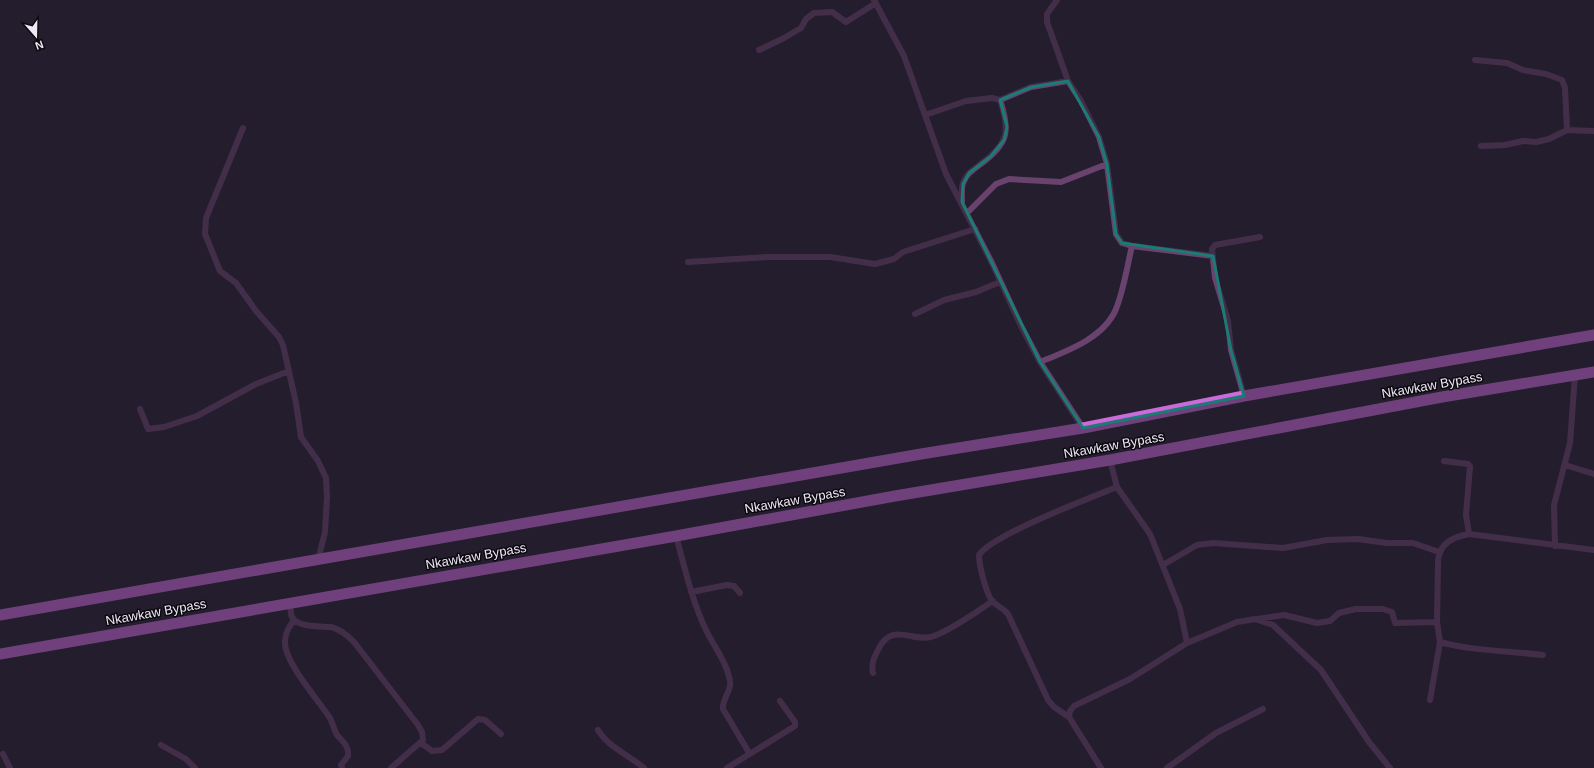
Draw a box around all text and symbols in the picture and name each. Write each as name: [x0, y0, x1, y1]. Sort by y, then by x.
north arrow: [16, 16, 56, 56]
text: N: [34, 38, 45, 52]
street label: Nkawkaw Bypass: [1381, 369, 1484, 401]
street label: Nkawkaw Bypass: [1063, 429, 1166, 461]
street label: Nkawkaw Bypass: [744, 484, 847, 516]
street label: Nkawkaw Bypass: [425, 540, 528, 572]
street label: Nkawkaw Bypass: [105, 596, 208, 628]

